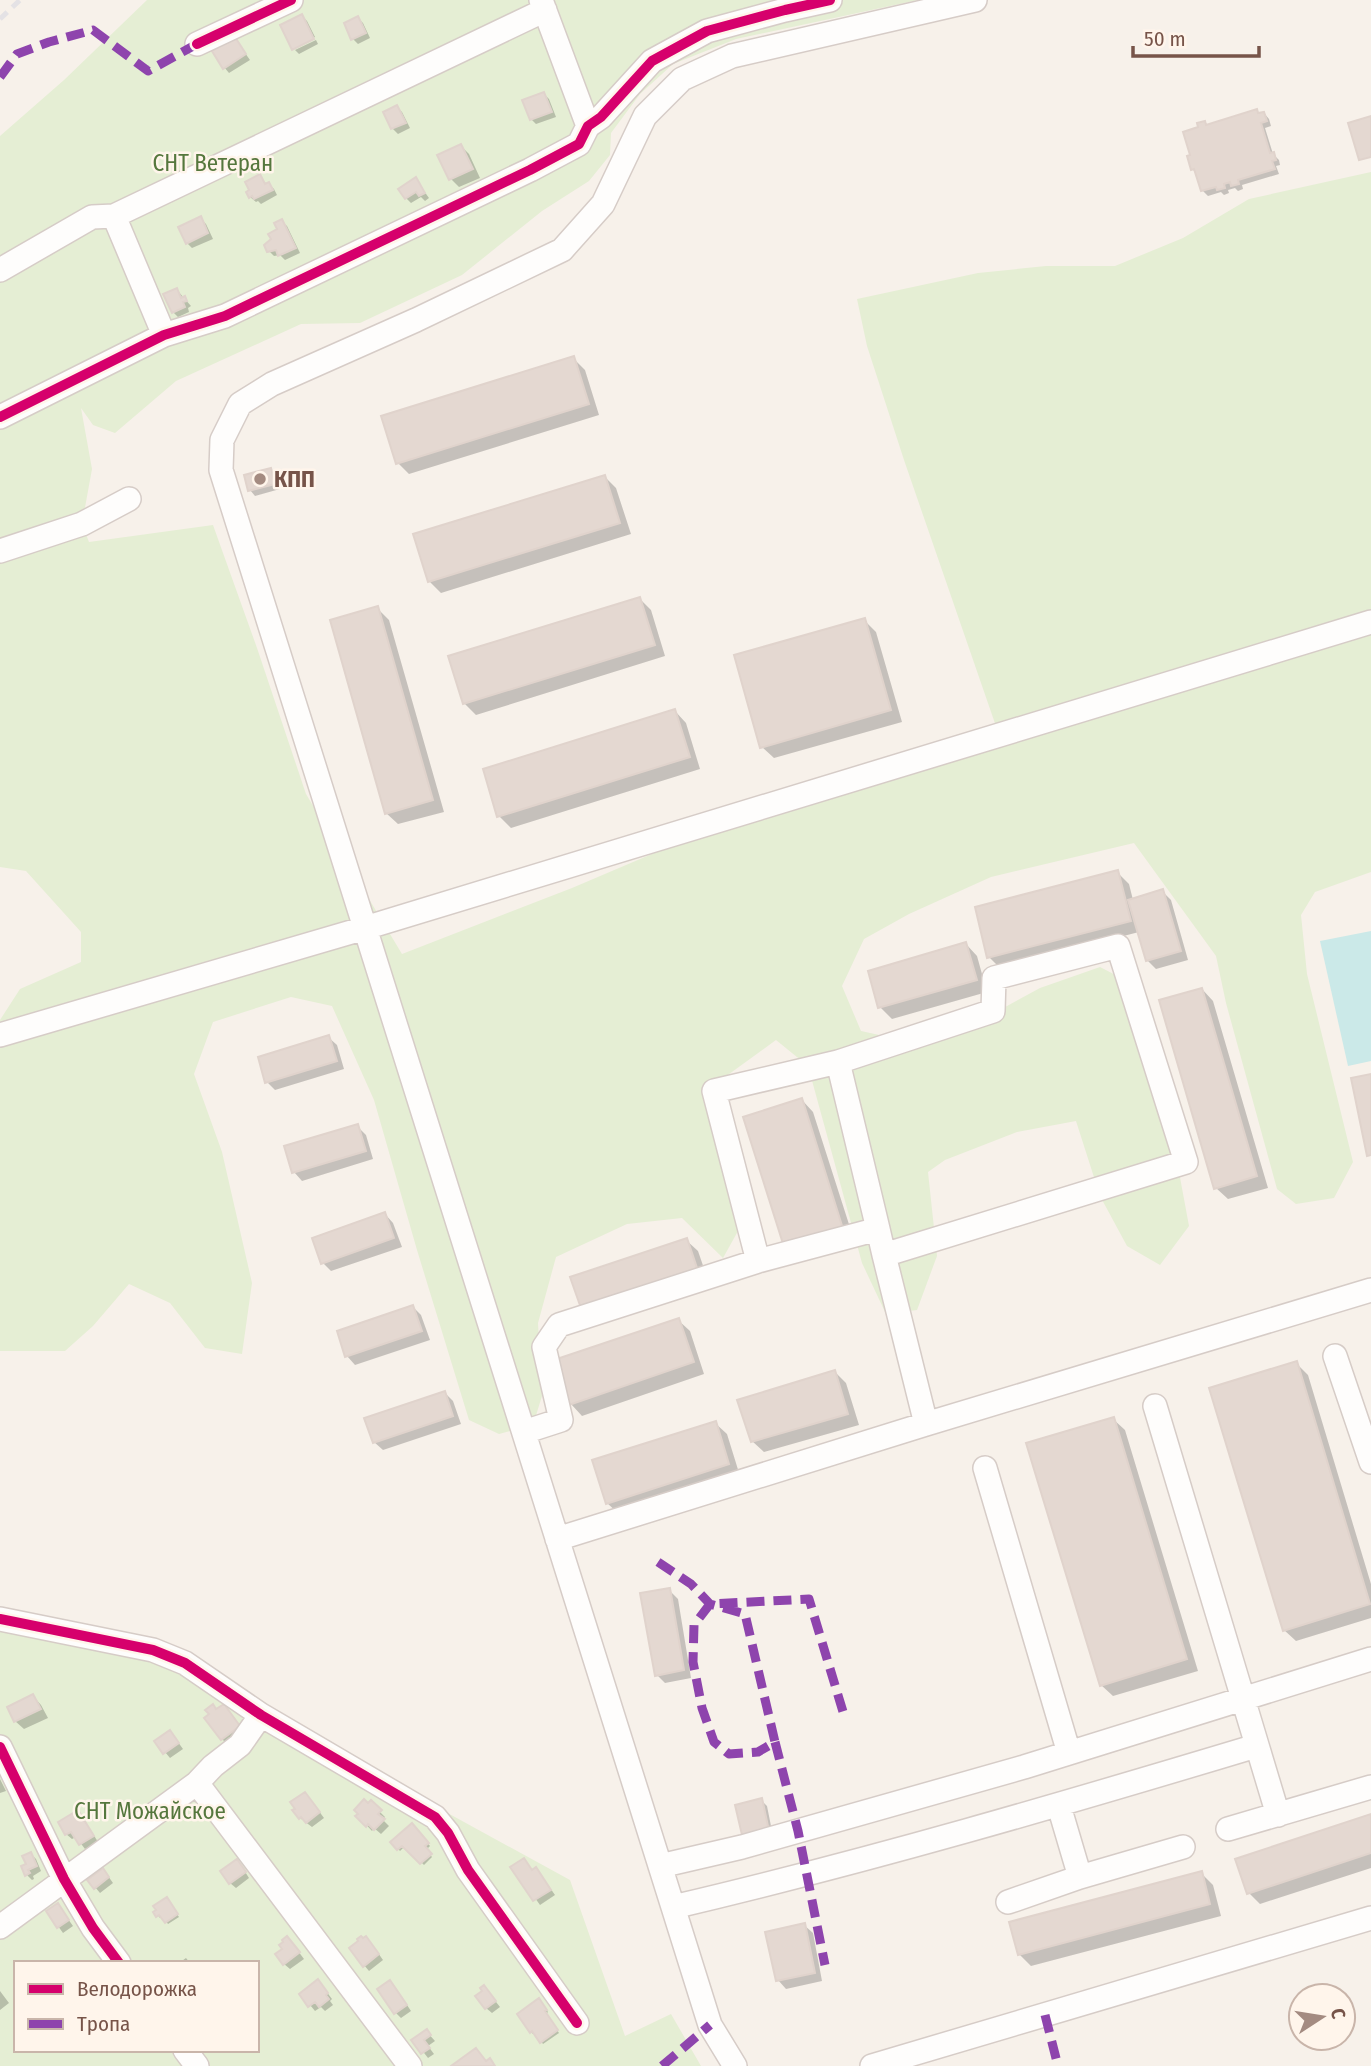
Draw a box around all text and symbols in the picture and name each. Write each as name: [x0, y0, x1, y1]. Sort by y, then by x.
scale bar: [1133, 14, 1259, 58]
text: 50 m: [1144, 26, 1186, 52]
park label: СНТ Ветеран: [153, 149, 273, 177]
place label: КПП: [274, 465, 315, 493]
marker: КПП: [252, 471, 268, 487]
park label: СНТ Можайское: [74, 1797, 226, 1825]
legend: [14, 1961, 259, 2052]
text: Велодорожка: [77, 1976, 197, 2002]
north arrow: [1287, 1982, 1357, 2052]
text: С: [1326, 2006, 1350, 2021]
text: Тропа: [77, 2011, 130, 2037]

